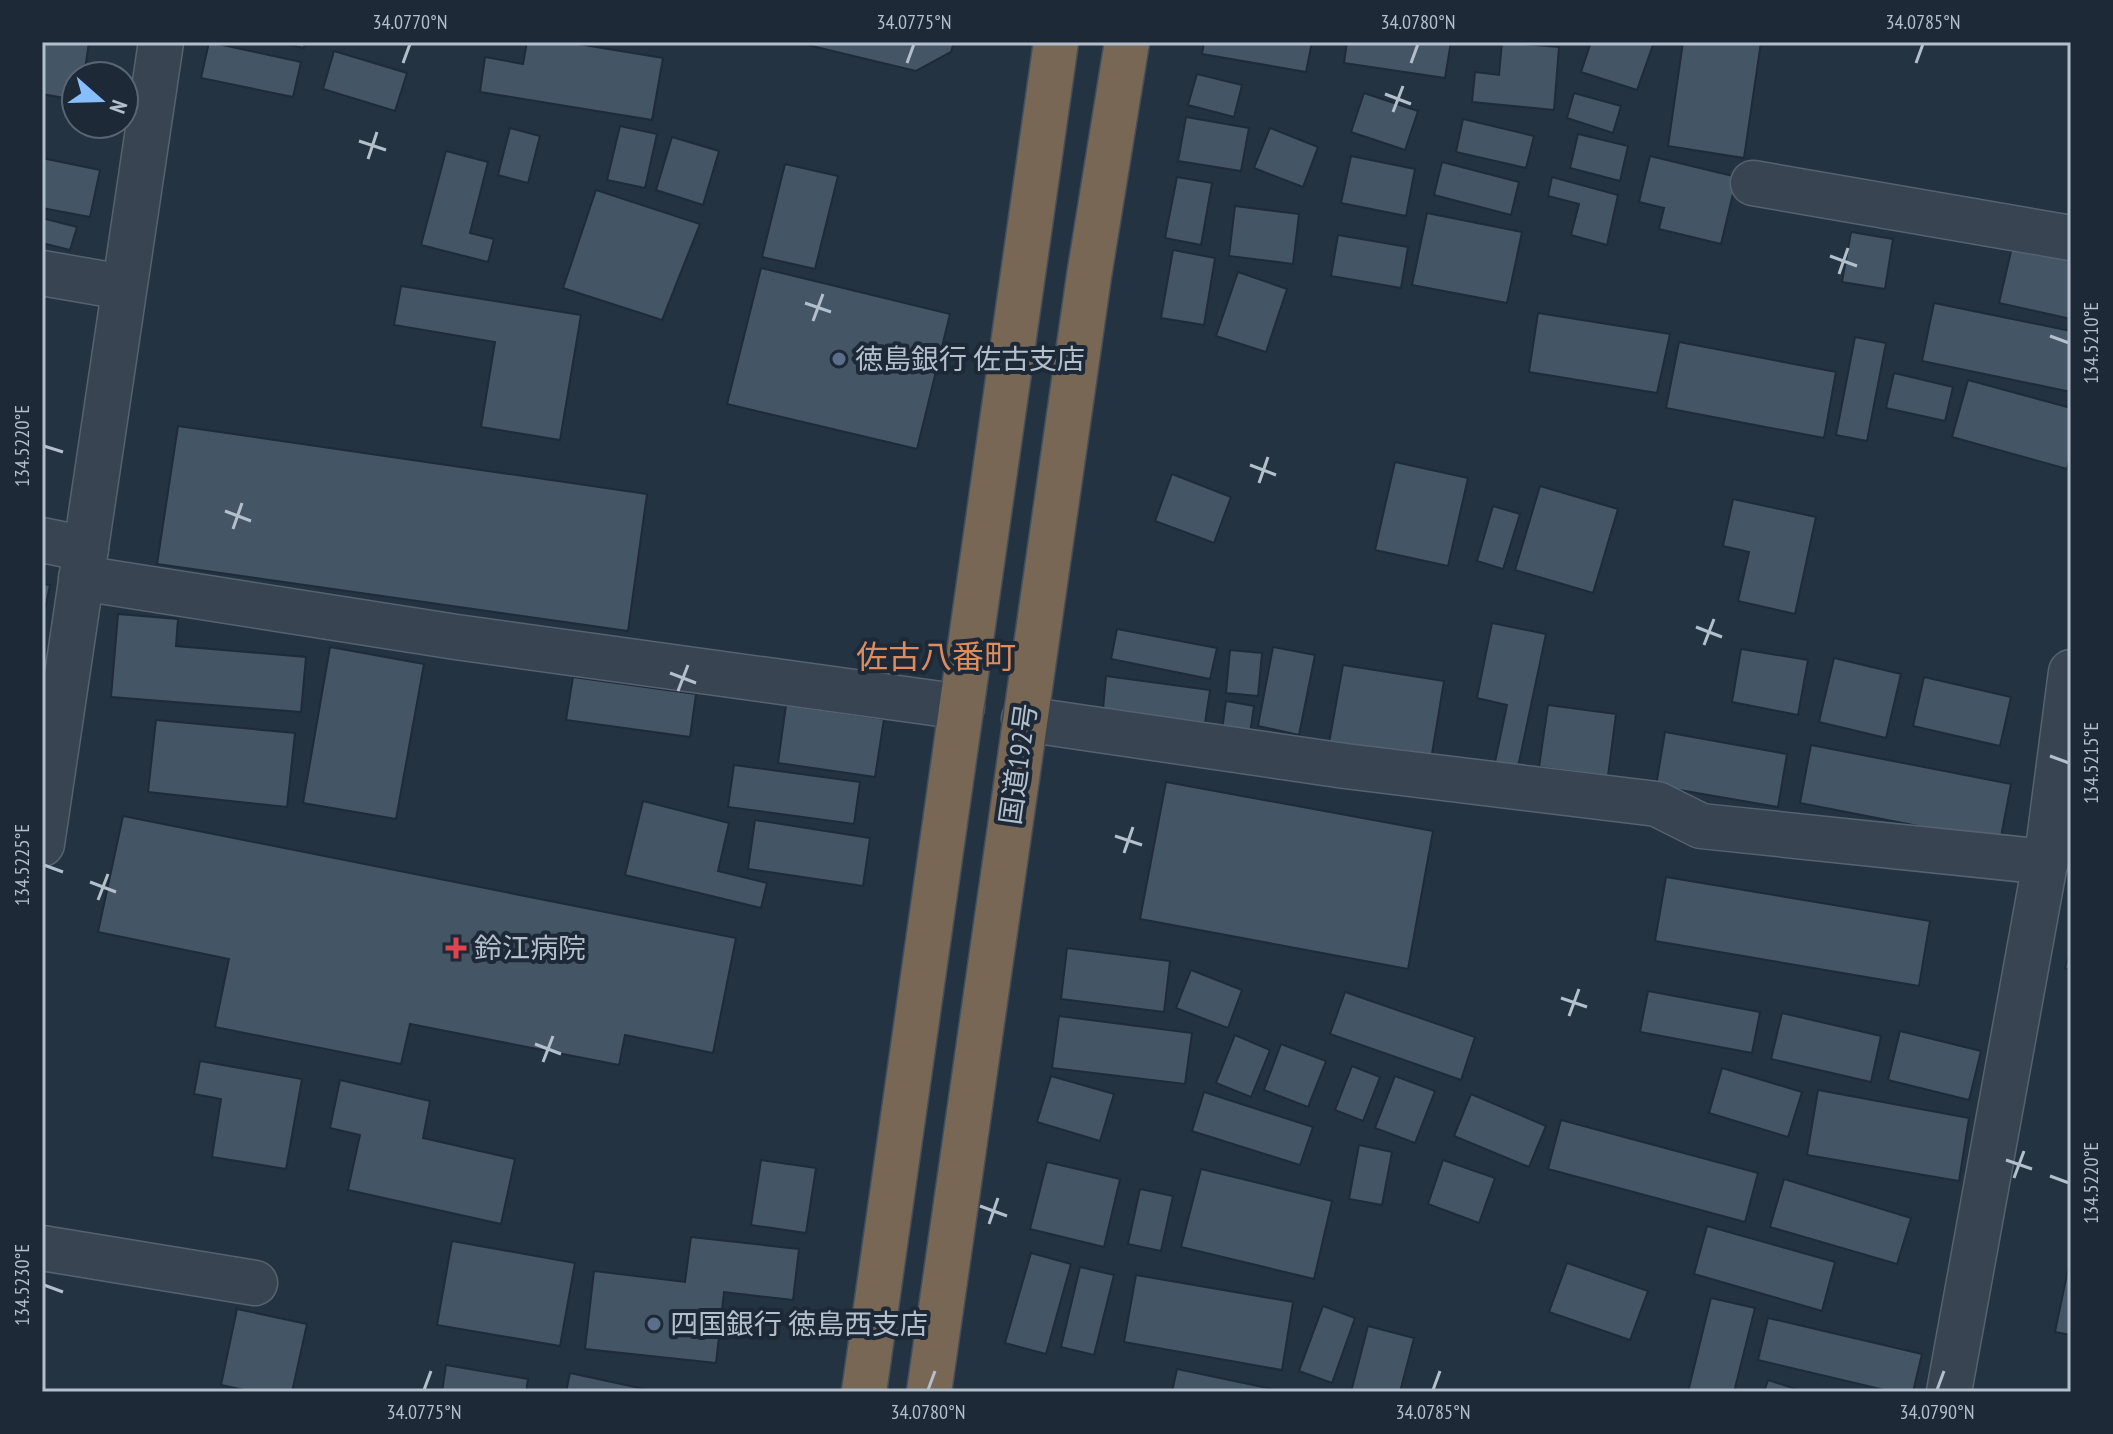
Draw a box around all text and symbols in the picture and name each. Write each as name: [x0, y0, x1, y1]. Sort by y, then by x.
text: 34.0770°N: [372, 9, 448, 35]
text: 34.0775°N: [876, 9, 952, 35]
text: 34.0780°N: [1380, 9, 1456, 35]
text: 34.0785°N: [1885, 9, 1961, 35]
north arrow: [60, 60, 140, 140]
text: N: [104, 96, 134, 117]
text: 134.5210°E: [2078, 302, 2104, 384]
place label: 徳島銀行 佐古支店: [855, 340, 1085, 377]
marker: 徳島銀行 佐古支店: [830, 350, 848, 368]
text: 134.5220°E: [9, 405, 35, 487]
district label: 佐古八番町: [856, 635, 1016, 677]
street label: 国道192号: [991, 701, 1044, 827]
text: 134.5215°E: [2078, 722, 2104, 804]
text: 134.5225°E: [9, 824, 35, 906]
place label: 鈴江病院: [474, 929, 586, 966]
marker: 鈴江病院: [445, 937, 467, 959]
text: 134.5220°E: [2078, 1142, 2104, 1224]
text: 134.5230°E: [9, 1244, 35, 1326]
place label: 四国銀行 徳島西支店: [670, 1305, 928, 1342]
marker: 四国銀行 徳島西支店: [645, 1315, 663, 1333]
text: 34.0775°N: [386, 1399, 462, 1425]
text: 34.0780°N: [890, 1399, 966, 1425]
text: 34.0785°N: [1395, 1399, 1471, 1425]
text: 34.0790°N: [1899, 1399, 1975, 1425]

